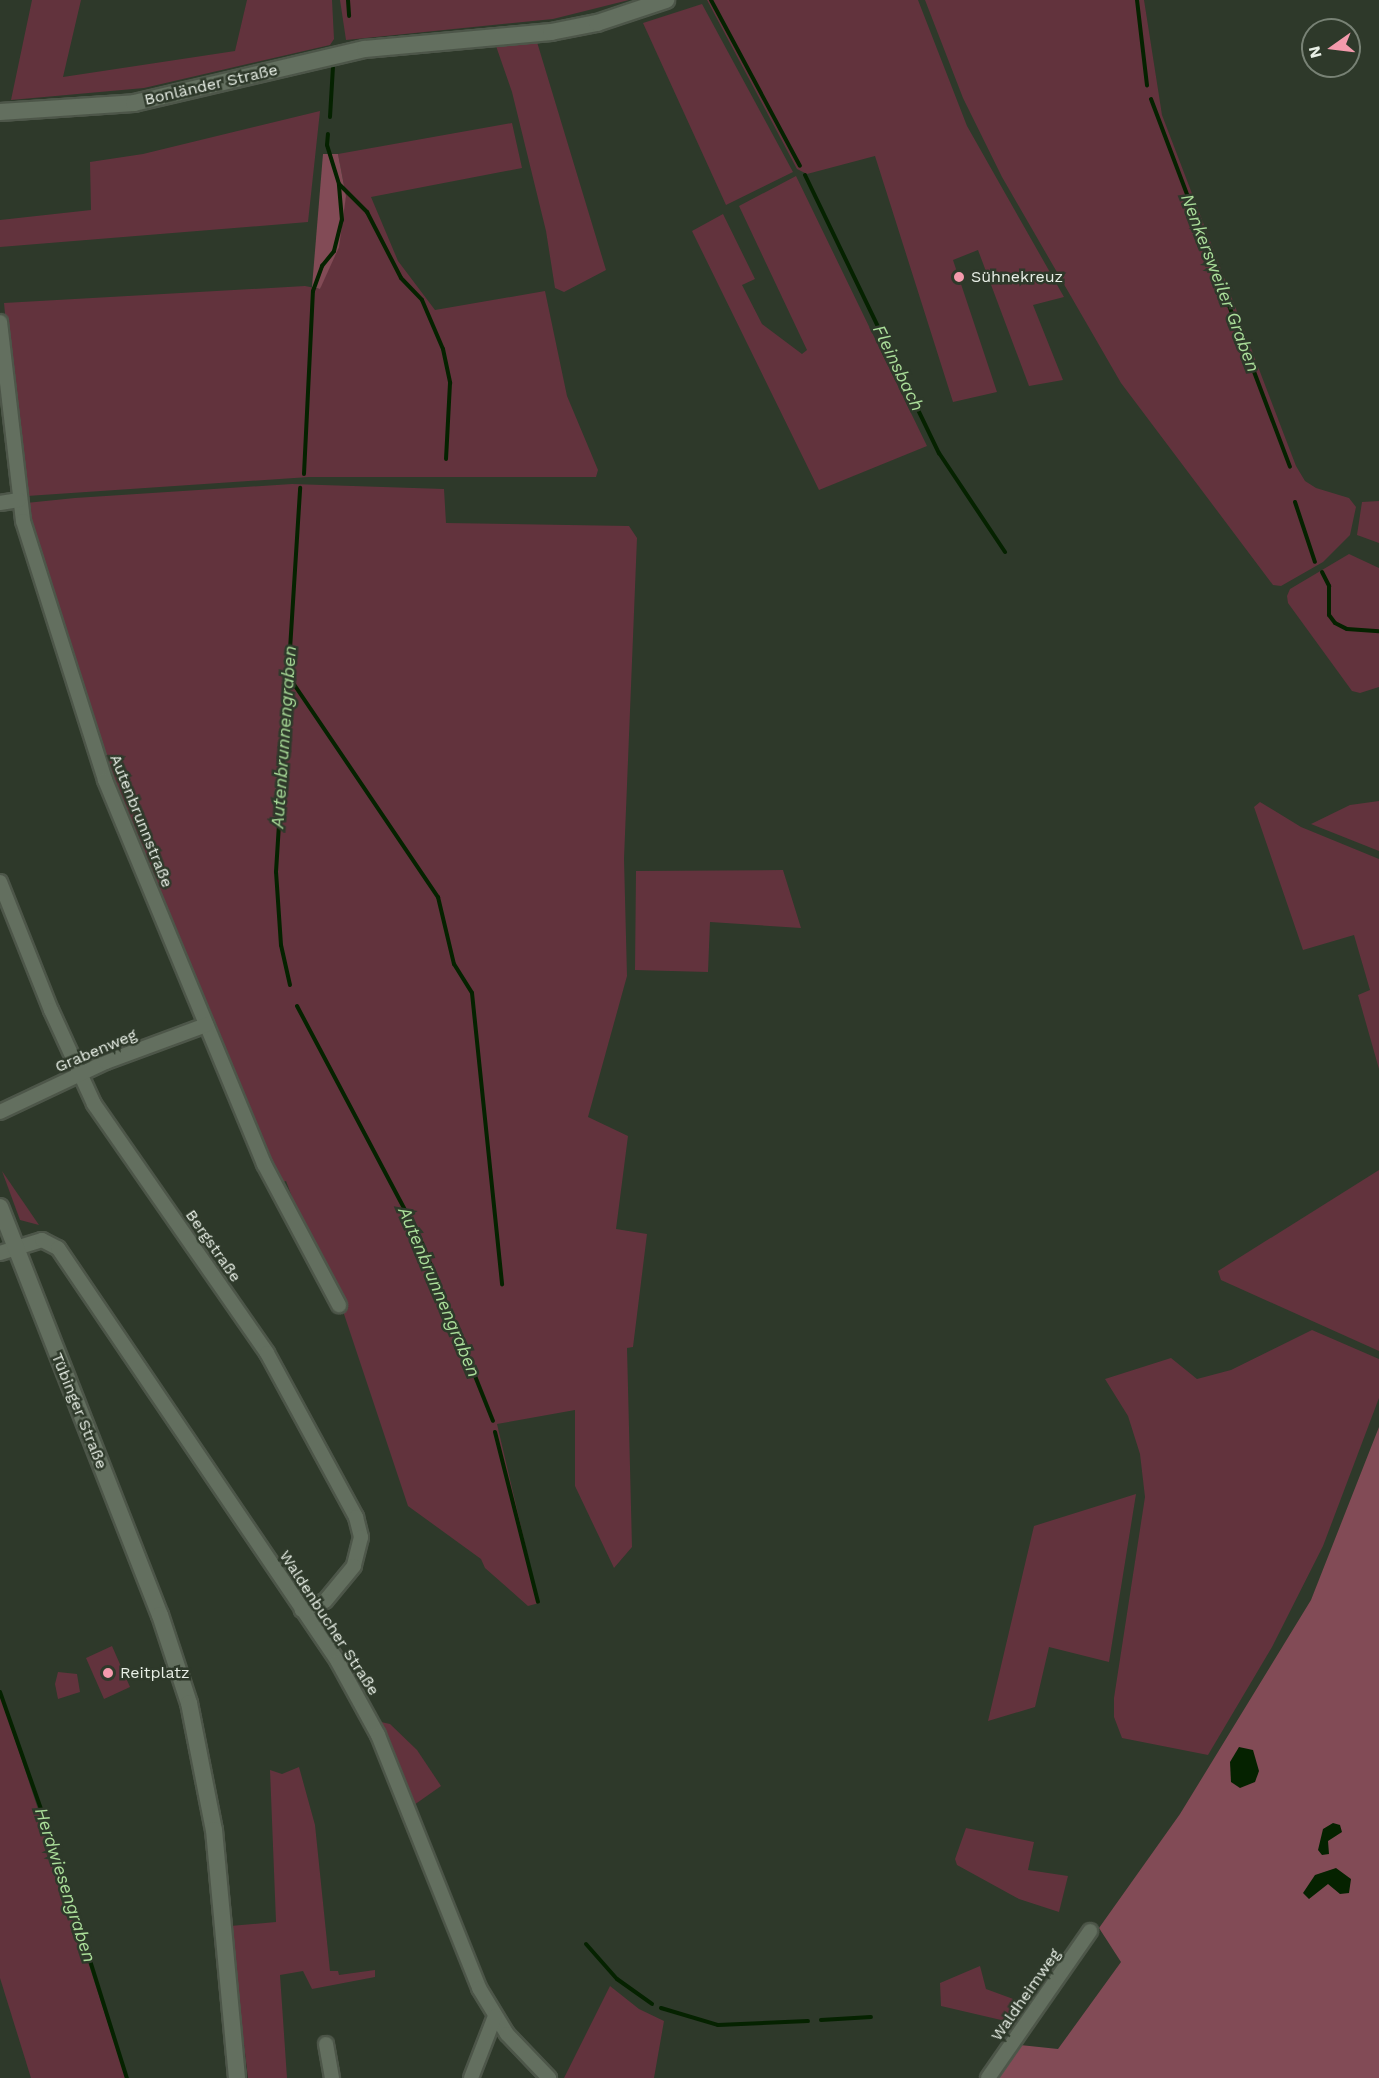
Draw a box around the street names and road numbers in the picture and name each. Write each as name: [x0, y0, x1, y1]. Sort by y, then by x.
street label: Bonländer Straße: [142, 60, 280, 110]
street label: Autenbrunnstraße: [106, 752, 176, 890]
street label: Grabenweg: [52, 1025, 140, 1077]
street label: Bergstraße: [181, 1206, 245, 1286]
street label: Tübinger Straße: [47, 1350, 111, 1472]
street label: Waldenbucher Straße: [275, 1547, 383, 1699]
street label: Waldheimweg: [987, 1945, 1065, 2045]

